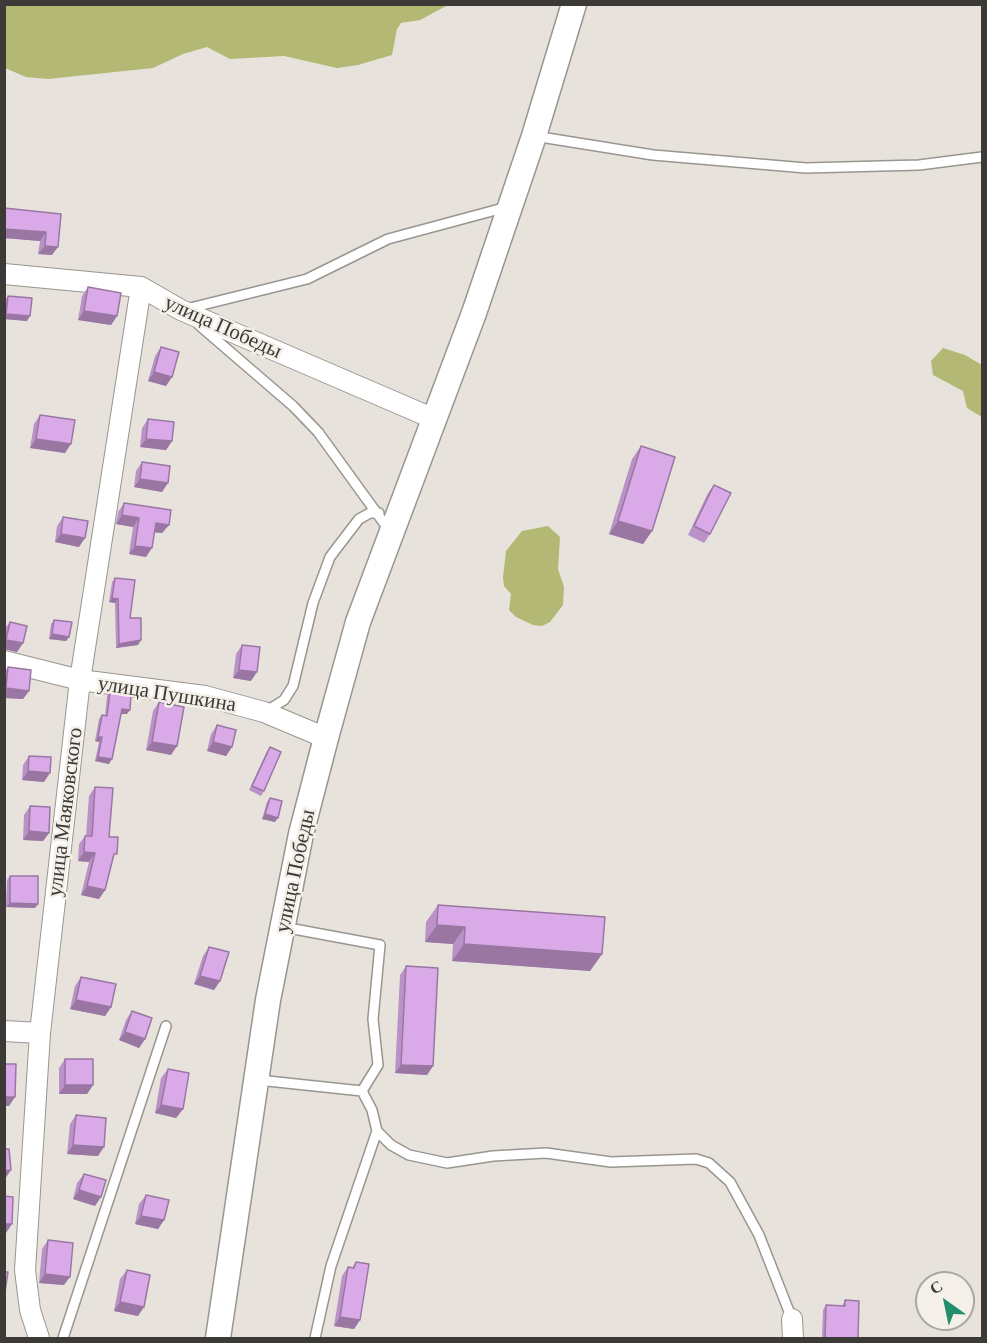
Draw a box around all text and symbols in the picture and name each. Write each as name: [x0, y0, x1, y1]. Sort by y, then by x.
street label: улица Победы: [160, 290, 286, 364]
street label: улица Пушкина: [96, 671, 238, 717]
street label: улица Маяковского: [42, 726, 88, 898]
street label: улица Победы: [270, 807, 320, 935]
north arrow: [915, 1271, 975, 1331]
text: С: [927, 1277, 945, 1297]

